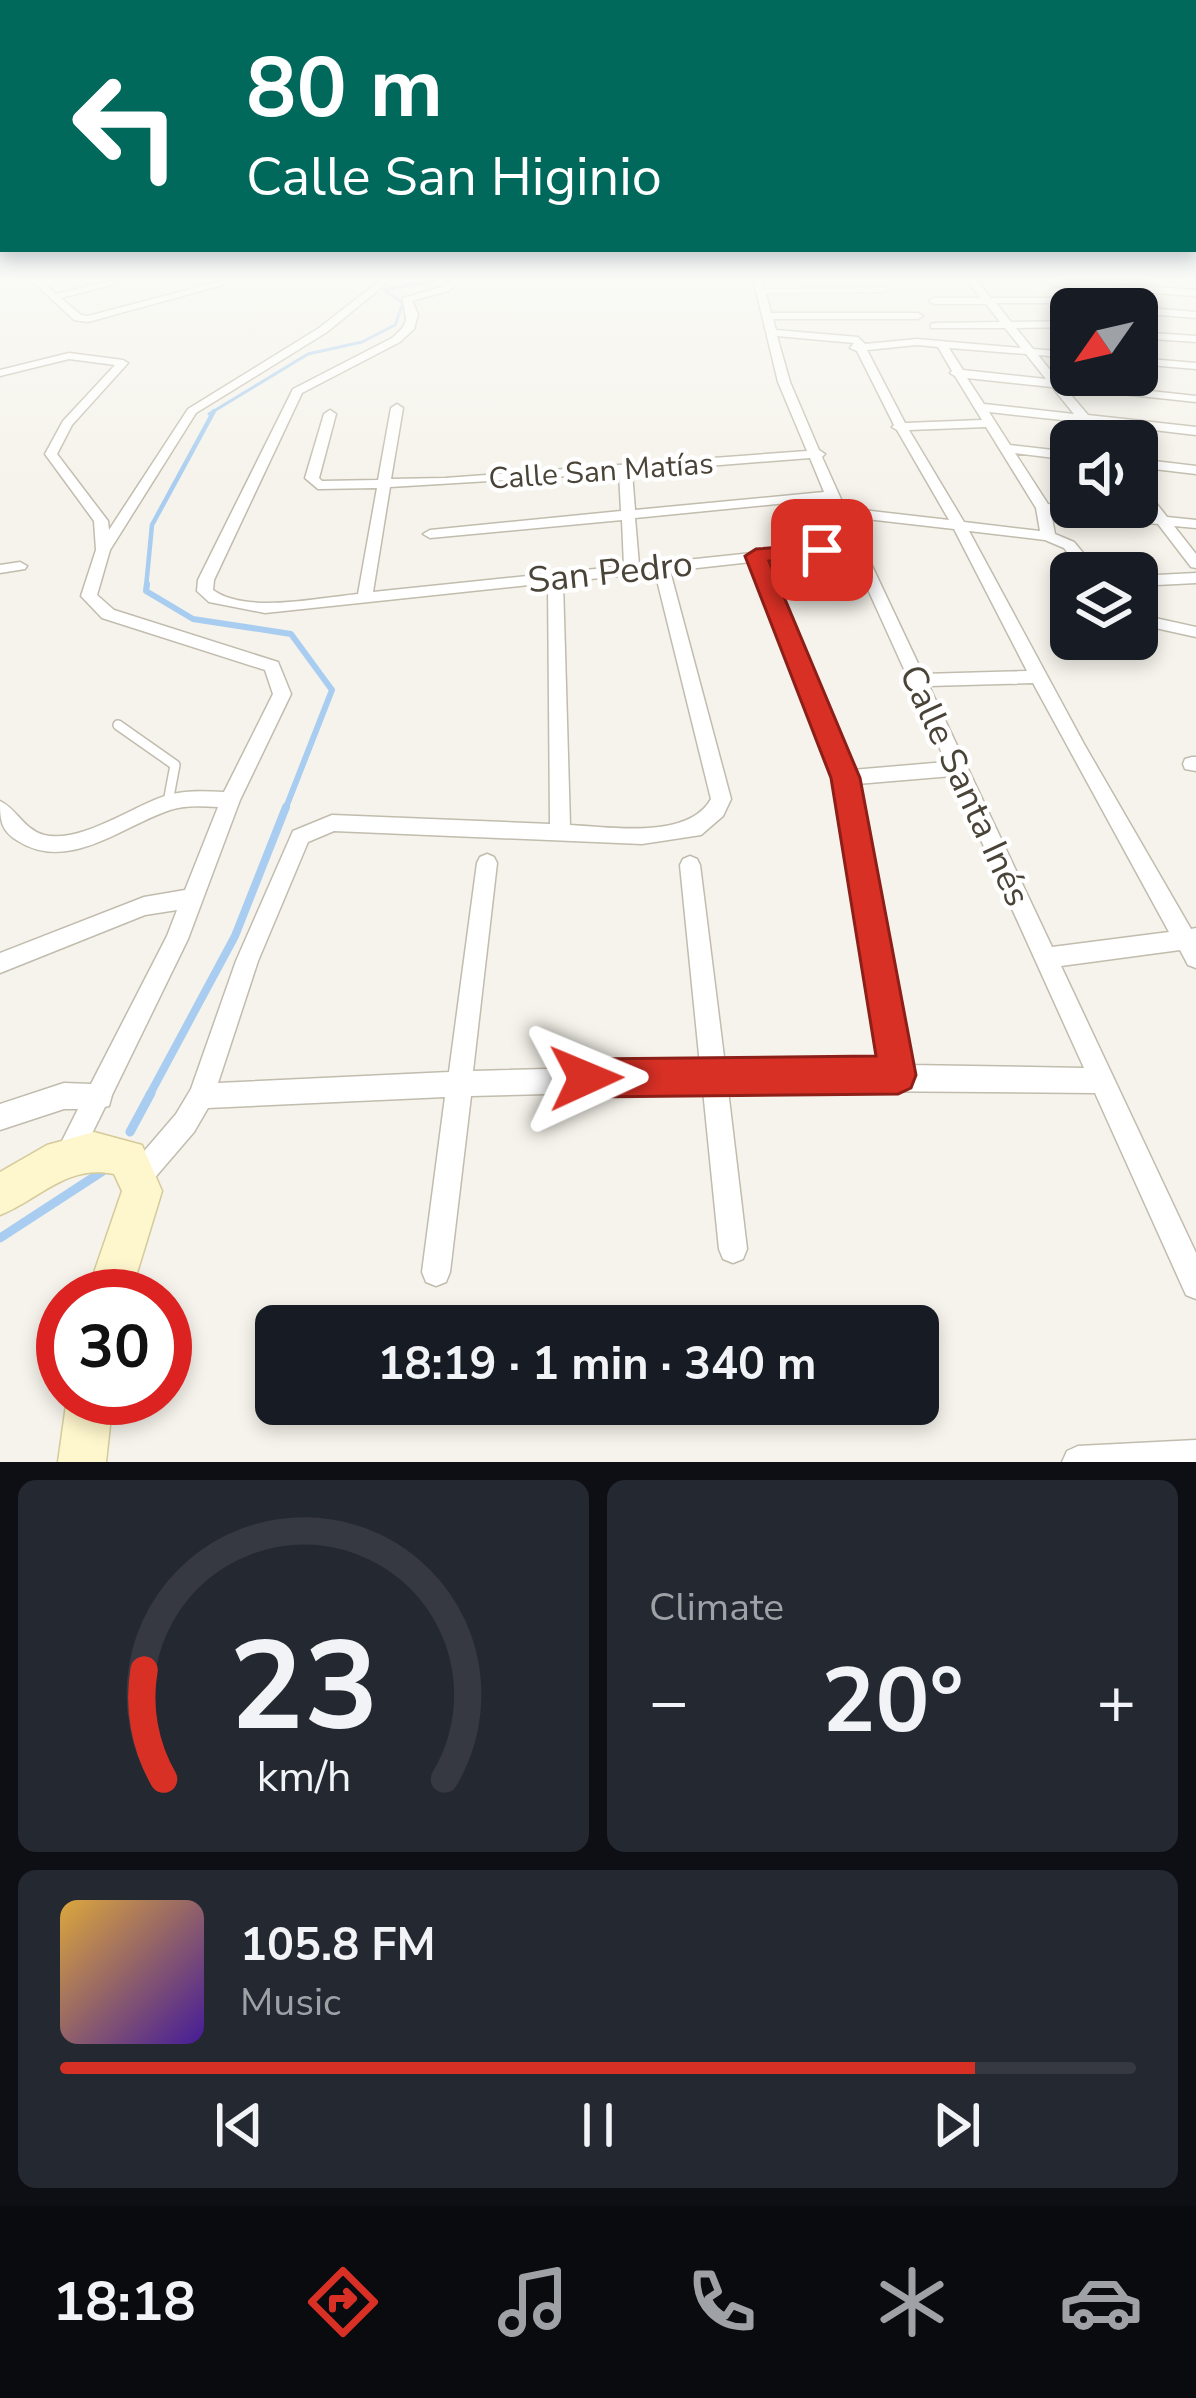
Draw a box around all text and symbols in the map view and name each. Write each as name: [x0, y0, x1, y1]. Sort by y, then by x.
text: 80 m: [246, 31, 443, 146]
icon: left: [48, 48, 204, 204]
text: Calle San Higinio: [246, 140, 662, 214]
north arrow: [1050, 288, 1158, 396]
map controls: [1050, 288, 1158, 660]
button: sound: [1050, 420, 1158, 528]
street label: Calle San Matías: [487, 443, 715, 500]
pin: [771, 499, 873, 601]
icon: arrive: [789, 517, 855, 583]
street label: San Pedro: [525, 539, 695, 606]
button: layers: [1050, 552, 1158, 660]
street label: Calle Santa Inés: [887, 657, 1042, 914]
position arrow: [523, 1015, 649, 1141]
speed limit sign: 30: [36, 1269, 192, 1425]
text: 18:19 · 1 min · 340 m: [377, 1334, 817, 1395]
text: Climate: [649, 1581, 784, 1634]
text: 23: [229, 1602, 378, 1772]
text: 20°: [821, 1640, 964, 1763]
text: −: [649, 1657, 689, 1747]
text: +: [1096, 1657, 1136, 1747]
text: km/h: [256, 1748, 351, 1806]
text: 105.8 FM: [240, 1915, 436, 1976]
text: Music: [240, 1976, 341, 2029]
icon: previous: [206, 2092, 272, 2158]
icon: pause: [565, 2092, 631, 2158]
icon: next: [924, 2092, 990, 2158]
icon: directions: [301, 2260, 385, 2344]
icon: music: [491, 2260, 575, 2344]
icon: phone: [680, 2260, 764, 2344]
icon: climate: [870, 2260, 954, 2344]
icon: car: [1059, 2260, 1143, 2344]
text: 18:18: [53, 2265, 196, 2339]

